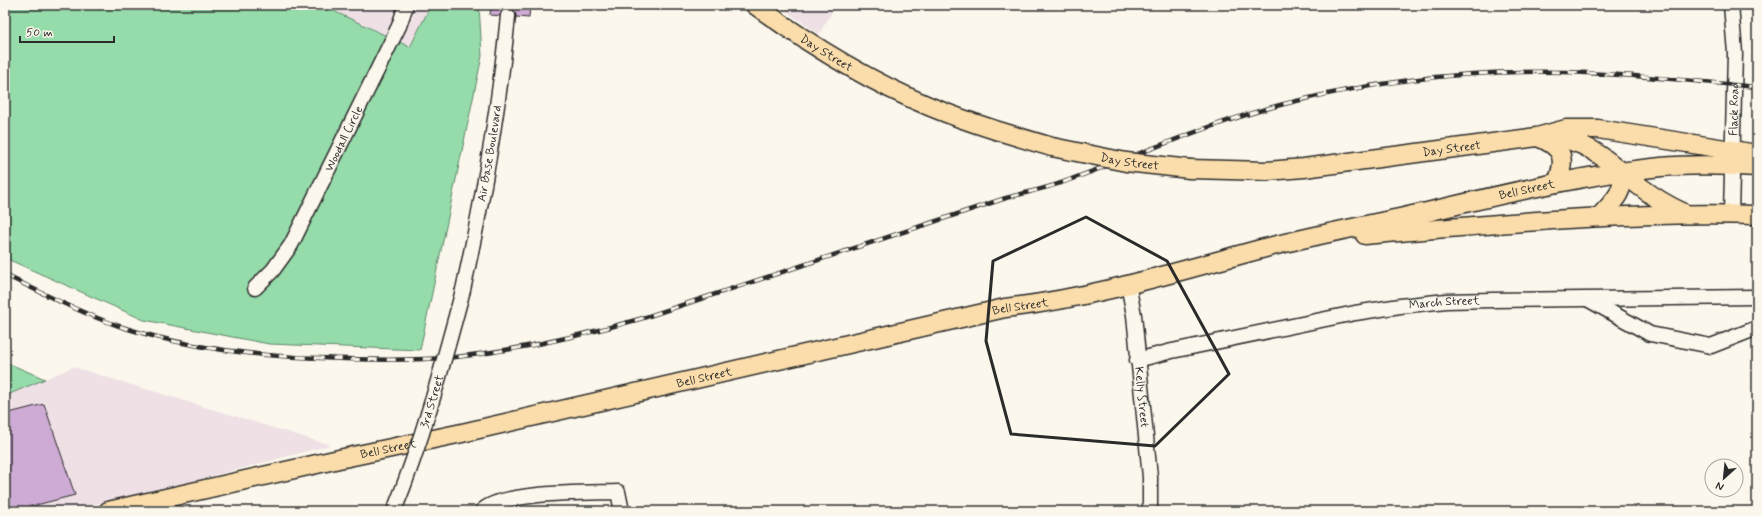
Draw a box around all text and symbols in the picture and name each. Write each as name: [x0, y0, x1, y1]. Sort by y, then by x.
scale bar: [20, 18, 114, 44]
text: 50 m: [26, 25, 53, 41]
street label: Day Street: [797, 31, 855, 76]
street label: Flack Road: [1726, 82, 1743, 136]
street label: Woodall Circle: [321, 103, 367, 174]
street label: Air Base Boulevard: [474, 104, 506, 203]
street label: Day Street: [1421, 138, 1482, 161]
street label: Day Street: [1099, 150, 1160, 175]
street label: Bell Street: [1498, 177, 1556, 204]
street label: March Street: [1408, 293, 1480, 314]
street label: Bell Street: [991, 295, 1050, 320]
street label: Bell Street: [675, 364, 734, 392]
street label: Kelly Street: [1130, 366, 1152, 429]
street label: 3rd Street: [417, 373, 448, 430]
street label: Bell Street: [359, 436, 418, 463]
north arrow: [1704, 458, 1744, 498]
text: N: [1713, 478, 1726, 494]

